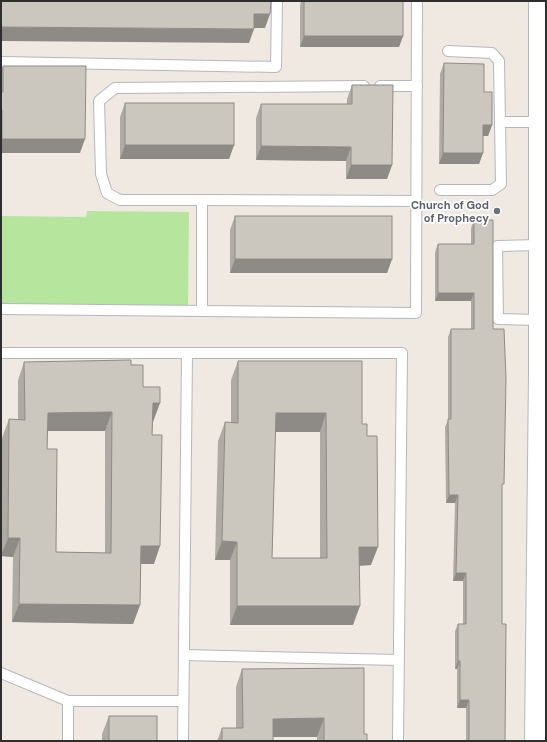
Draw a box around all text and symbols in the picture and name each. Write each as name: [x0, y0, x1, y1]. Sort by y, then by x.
place label: Church of God of Prophecy: [411, 198, 489, 225]
marker: Church of God of Prophecy: [492, 206, 502, 216]

